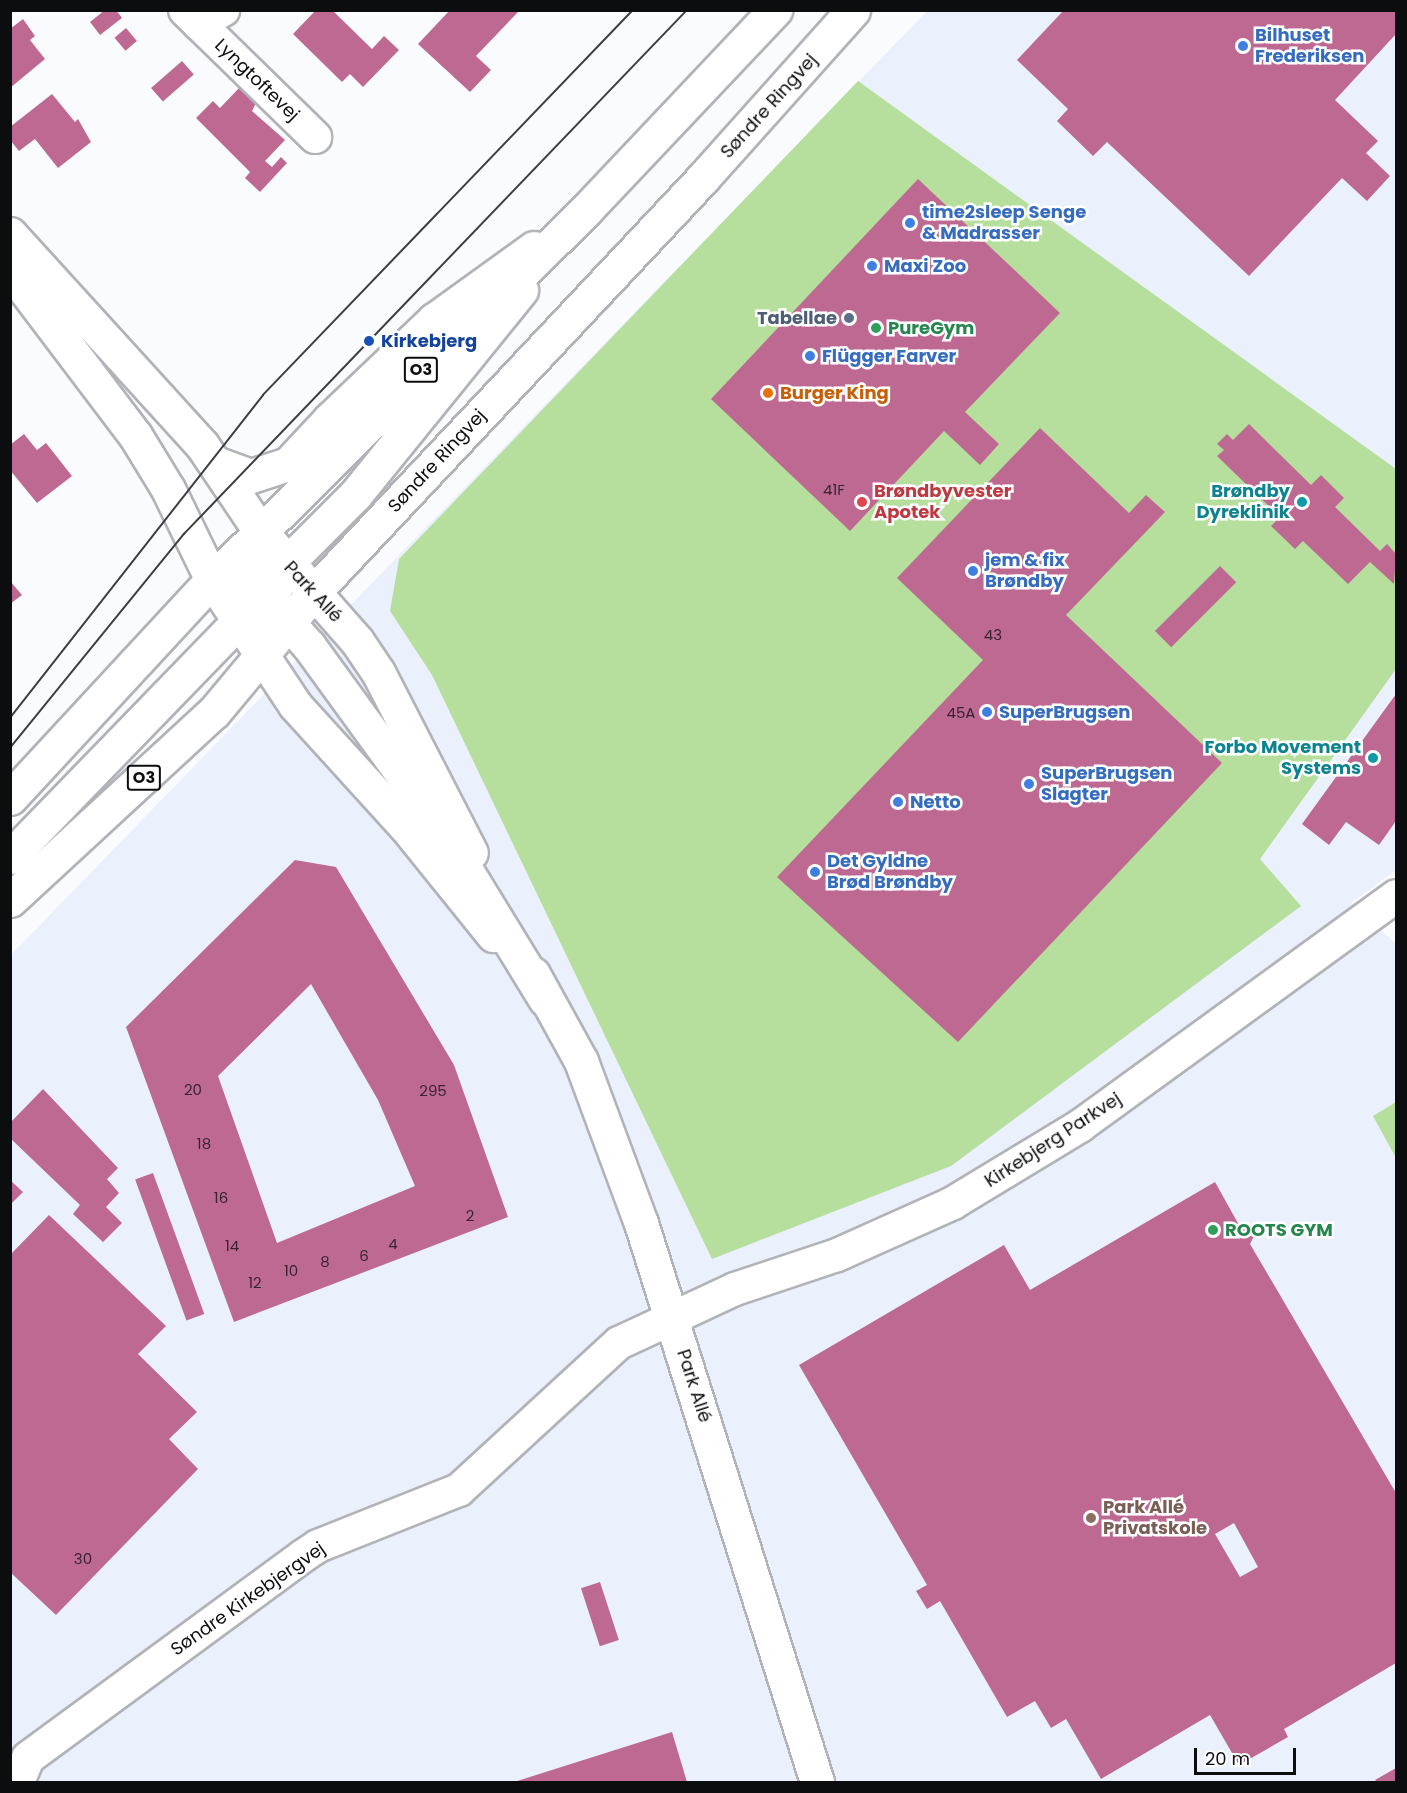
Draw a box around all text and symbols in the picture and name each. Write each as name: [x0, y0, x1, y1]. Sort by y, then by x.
place label: Bilhuset Frederiksen: [1255, 25, 1364, 68]
street label: Lyngtoftevej: [210, 34, 304, 126]
marker: Bilhuset Frederiksen: [1236, 39, 1250, 53]
street label: Søndre Ringvej: [716, 49, 822, 163]
place label: time2sleep Senge & Madrasser: [922, 202, 1086, 244]
marker: time2sleep Senge & Madrasser: [903, 216, 917, 230]
place label: Maxi Zoo: [884, 255, 966, 277]
marker: Maxi Zoo: [865, 259, 879, 273]
place label: Tabellae: [757, 307, 837, 329]
marker: Tabellae: [842, 311, 856, 325]
place label: PureGym: [888, 317, 974, 339]
marker: PureGym: [869, 321, 883, 335]
place label: Kirkebjerg: [381, 330, 477, 352]
marker: Kirkebjerg: [362, 334, 376, 348]
place label: Flügger Farver: [822, 345, 956, 367]
marker: Flügger Farver: [803, 349, 817, 363]
road number: O3: [403, 357, 439, 383]
place label: Burger King: [780, 382, 889, 404]
marker: Burger King: [761, 386, 775, 400]
street label: Søndre Ringvej: [384, 405, 490, 517]
house number: 41F: [823, 481, 845, 499]
place label: Brøndbyvester Apotek: [874, 481, 1011, 524]
place label: Brøndby Dyreklinik: [1196, 481, 1290, 524]
marker: Brøndbyvester Apotek: [855, 495, 869, 509]
marker: Brøndby Dyreklinik: [1295, 495, 1309, 509]
place label: jem & fix Brøndby: [985, 550, 1065, 592]
street label: Park Allé: [279, 557, 347, 627]
marker: jem & fix Brøndby: [966, 564, 980, 578]
house number: 43: [984, 626, 1002, 644]
place label: SuperBrugsen: [999, 701, 1130, 723]
house number: 45A: [947, 704, 975, 722]
marker: SuperBrugsen: [980, 705, 994, 719]
place label: Forbo Movement Systems: [1205, 737, 1361, 780]
marker: Forbo Movement Systems: [1366, 751, 1380, 765]
place label: SuperBrugsen Slagter: [1041, 763, 1172, 806]
road number: O3: [126, 765, 162, 791]
marker: SuperBrugsen Slagter: [1022, 777, 1036, 791]
place label: Netto: [910, 791, 961, 813]
marker: Netto: [891, 795, 905, 809]
place label: Det Gyldne Brød Brøndby: [827, 851, 953, 894]
marker: Det Gyldne Brød Brøndby: [808, 865, 822, 879]
house number: 20: [184, 1081, 202, 1099]
house number: 295: [419, 1082, 447, 1100]
street label: Kirkebjerg Parkvej: [981, 1088, 1125, 1192]
house number: 18: [197, 1135, 211, 1153]
house number: 16: [214, 1189, 228, 1207]
house number: 2: [466, 1207, 474, 1225]
place label: ROOTS GYM: [1225, 1219, 1333, 1241]
marker: ROOTS GYM: [1206, 1223, 1220, 1237]
house number: 4: [388, 1235, 398, 1253]
house number: 14: [225, 1237, 239, 1255]
house number: 6: [359, 1247, 369, 1265]
house number: 8: [320, 1253, 330, 1271]
house number: 10: [284, 1262, 298, 1280]
house number: 12: [248, 1274, 262, 1292]
street label: Park Allé: [672, 1347, 716, 1425]
place label: Park Allé Privatskole: [1103, 1497, 1207, 1540]
marker: Park Allé Privatskole: [1084, 1511, 1098, 1525]
street label: Søndre Kirkebjergvej: [167, 1538, 329, 1660]
house number: 30: [74, 1550, 92, 1568]
scale bar: [1197, 1736, 1299, 1774]
text: 20 m: [1205, 1746, 1250, 1771]

